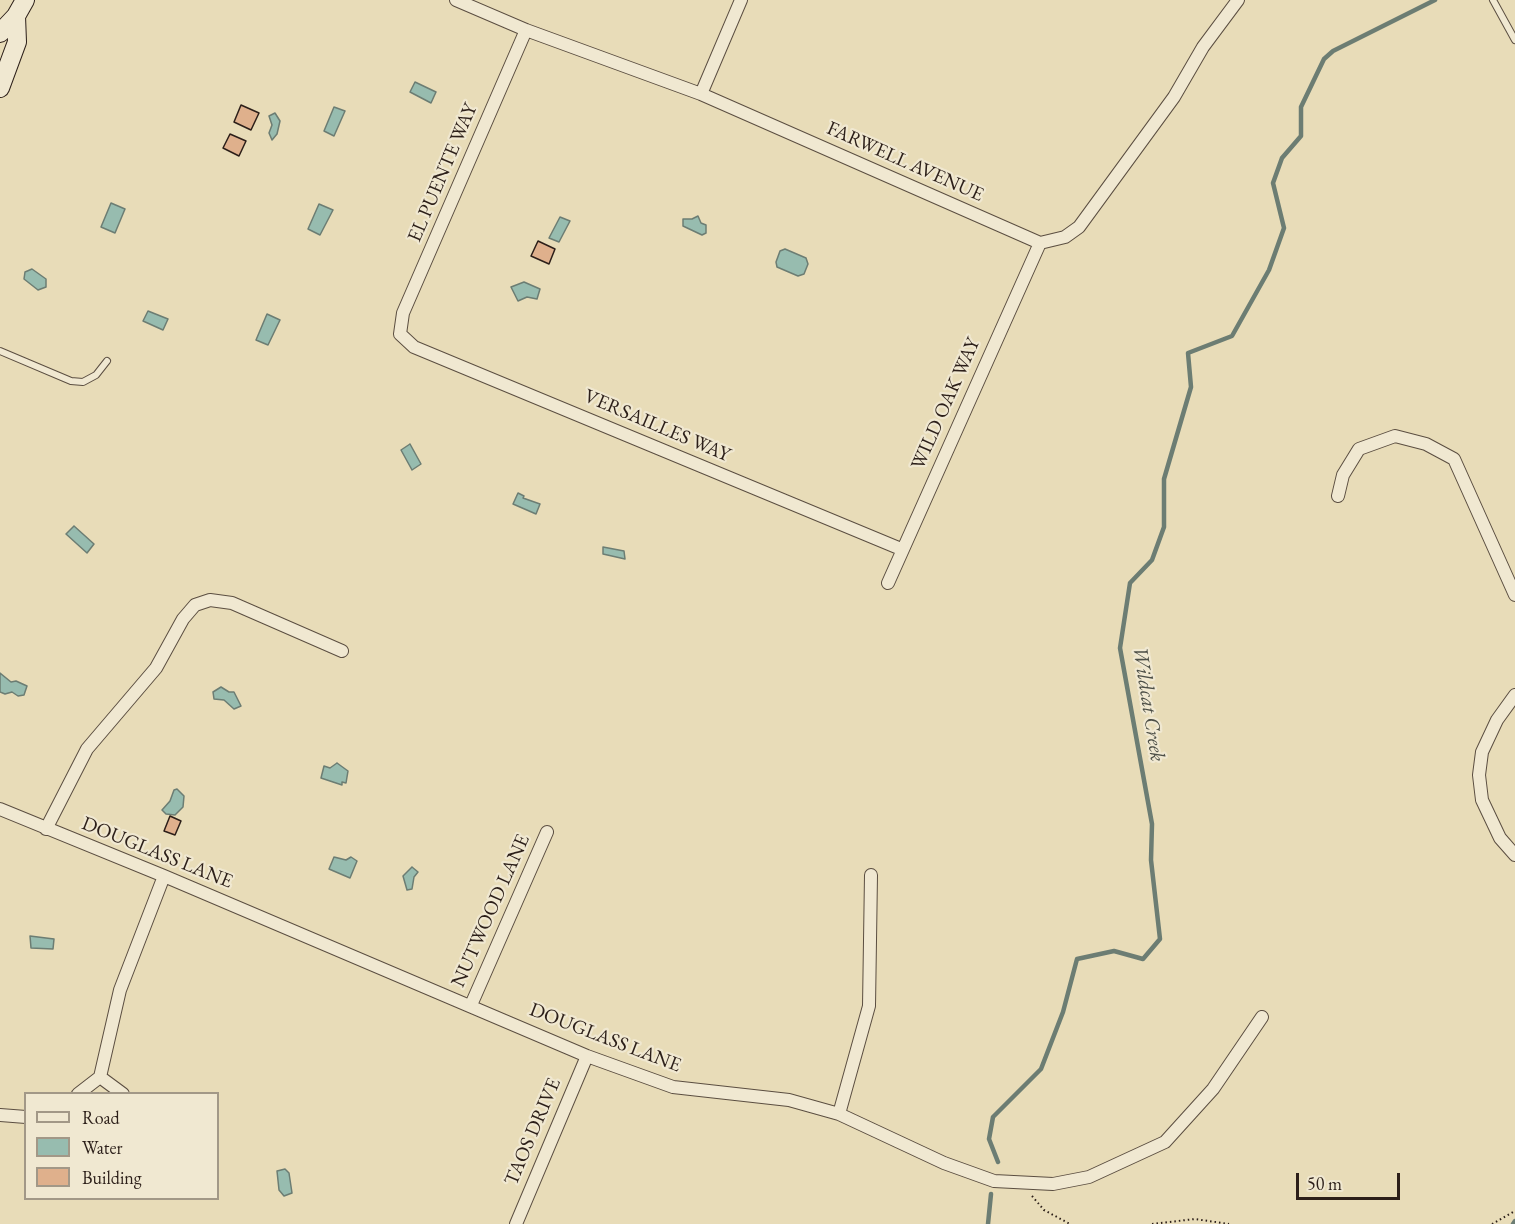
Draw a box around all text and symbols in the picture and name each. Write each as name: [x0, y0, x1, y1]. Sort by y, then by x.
street label: EL PUENTE WAY: [403, 100, 483, 246]
street label: FARWELL AVENUE: [823, 117, 987, 207]
street label: WILD OAK WAY: [906, 334, 986, 474]
street label: VERSAILLES WAY: [580, 384, 734, 468]
water label: Wildcat Creek: [1126, 645, 1170, 763]
street label: DOUGLASS LANE: [78, 812, 236, 894]
street label: NUTWOOD LANE: [447, 831, 535, 991]
street label: DOUGLASS LANE: [526, 998, 684, 1078]
street label: TAOS DRIVE: [500, 1075, 566, 1189]
legend: [24, 1092, 219, 1200]
text: Road: [82, 1106, 120, 1129]
text: Water: [82, 1136, 123, 1159]
scale bar: [1299, 1161, 1402, 1199]
text: Building: [82, 1166, 142, 1189]
text: 50 m: [1307, 1172, 1342, 1195]

